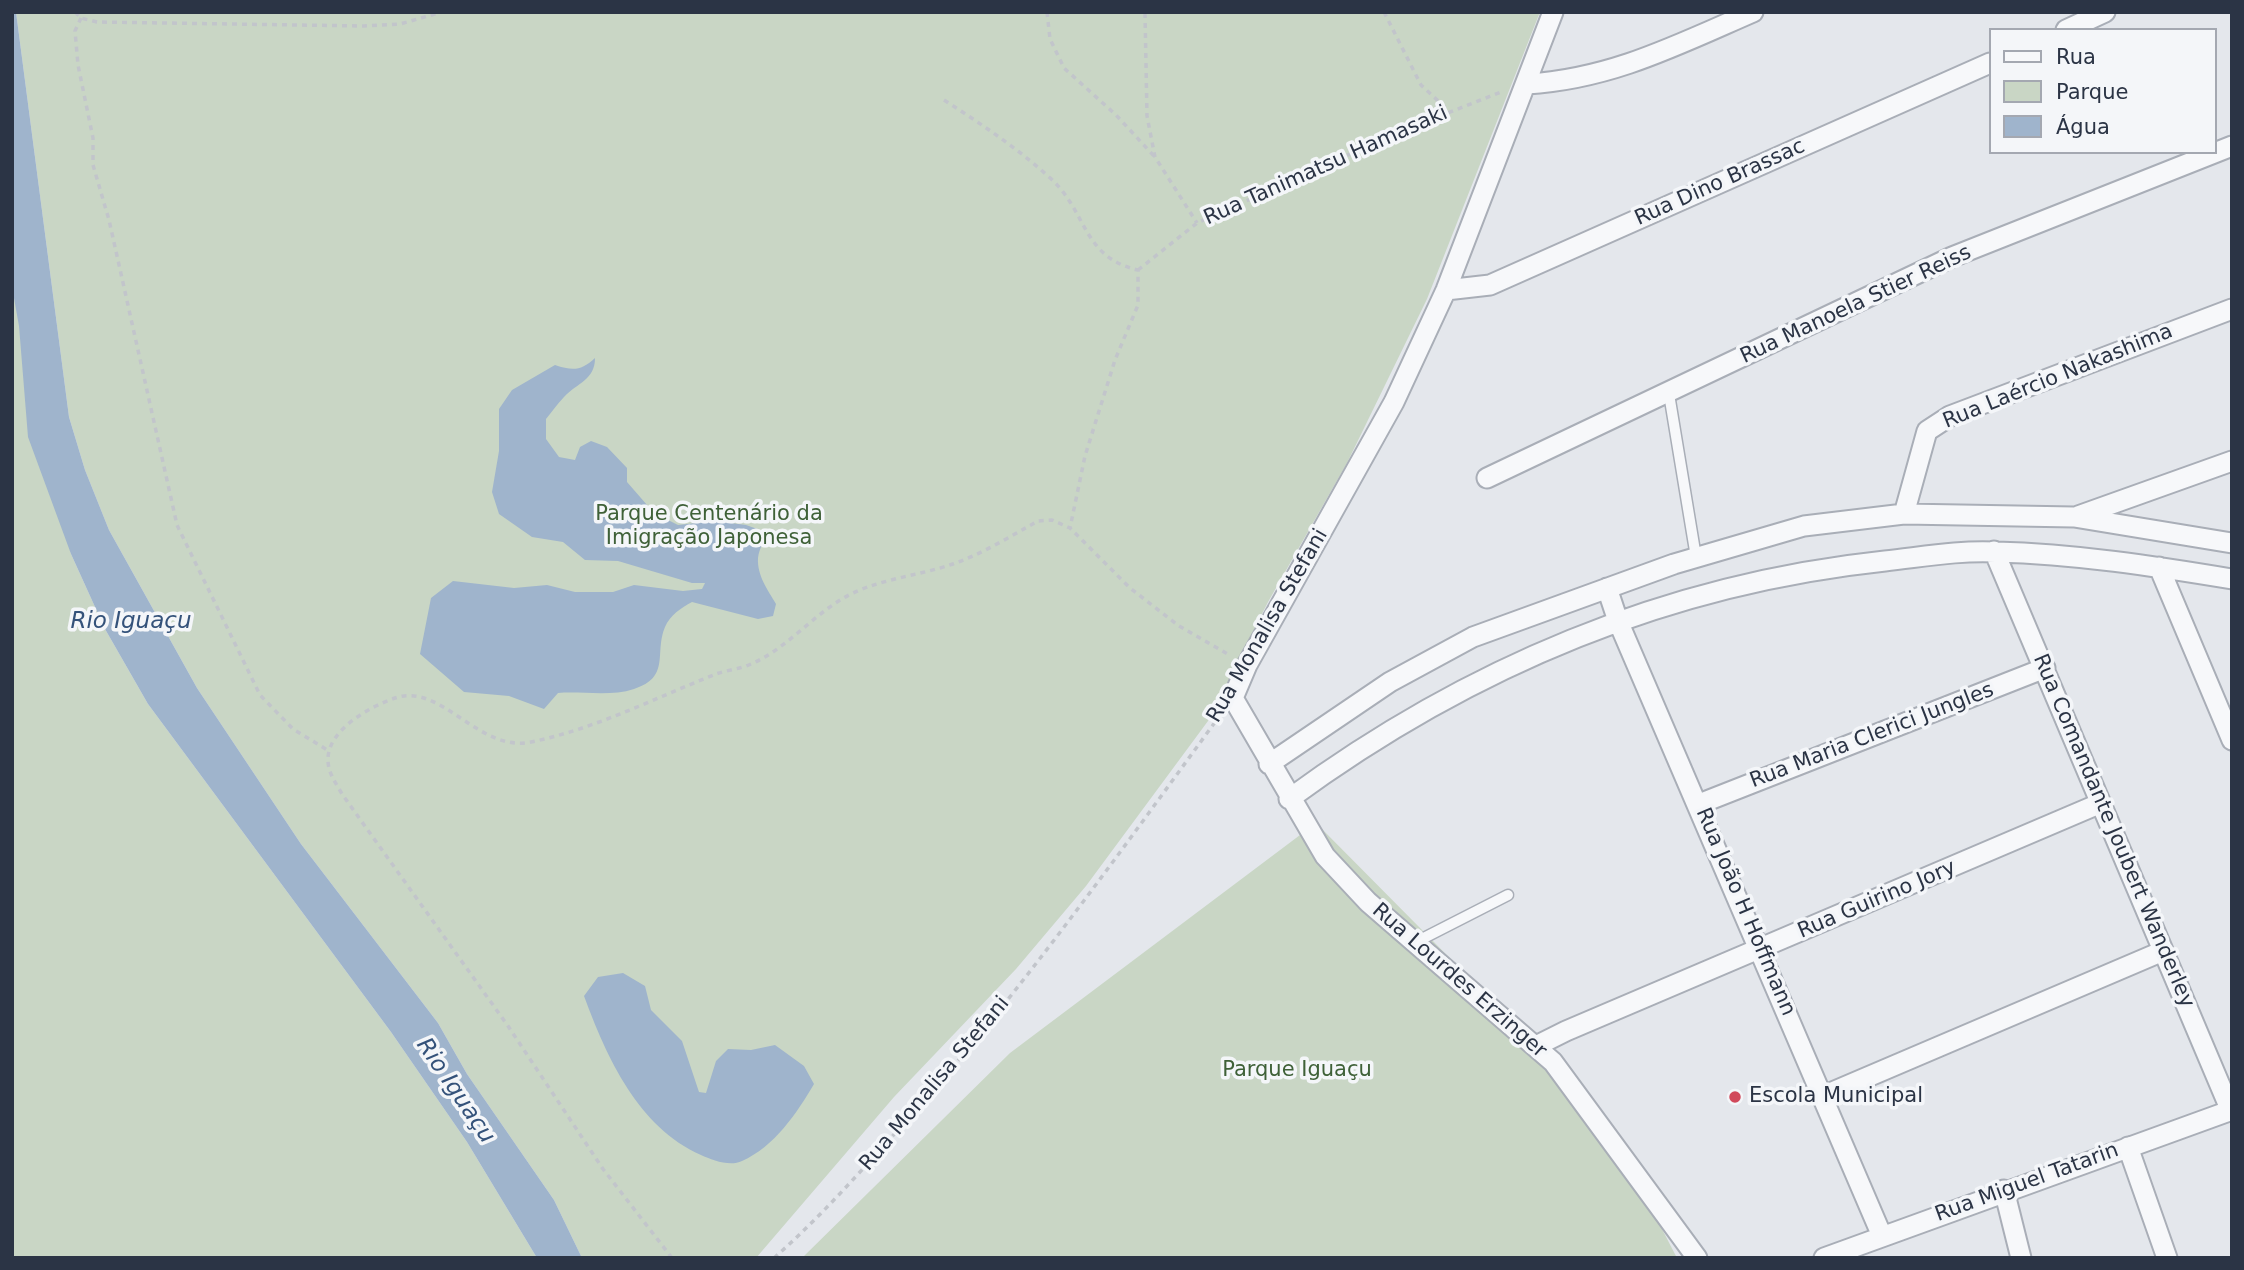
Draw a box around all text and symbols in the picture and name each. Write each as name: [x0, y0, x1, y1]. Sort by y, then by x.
legend: [1988, 28, 2216, 154]
text: Rua: [2056, 45, 2096, 69]
text: Parque: [2056, 80, 2128, 104]
street label: Rua Tanimatsu Hamasaki: [1200, 101, 1452, 231]
text: Água: [2056, 115, 2110, 139]
street label: Rua Dino Brassac: [1631, 134, 1809, 232]
street label: Rua Manoela Stier Reiss: [1737, 240, 1975, 370]
street label: Rua Laércio Nakashima: [1939, 319, 2177, 435]
park label: Parque Centenário da Imigração Japonesa: [595, 502, 823, 552]
street label: Rua Monalisa Stefani: [1202, 525, 1334, 727]
water label: Rio Iguaçu: [70, 608, 192, 636]
street label: Rua Comandante Joubert Wanderley: [2027, 650, 2199, 1012]
street label: Rua Maria Clerici Jungles: [1746, 678, 1998, 794]
street label: Rua João H Hoffmann: [1690, 804, 1800, 1020]
street label: Rua Guirino Jory: [1794, 855, 1960, 945]
street label: Rua Lourdes Erzinger: [1367, 898, 1551, 1064]
street label: Rua Monalisa Stefani: [855, 992, 1015, 1176]
water label: Rio Iguaçu: [410, 1033, 500, 1149]
park label: Parque Iguaçu: [1222, 1058, 1372, 1084]
place label: Escola Municipal: [1749, 1084, 1923, 1110]
marker: Escola Municipal: [1727, 1089, 1743, 1105]
street label: Rua Miguel Tatarin: [1932, 1138, 2122, 1228]

